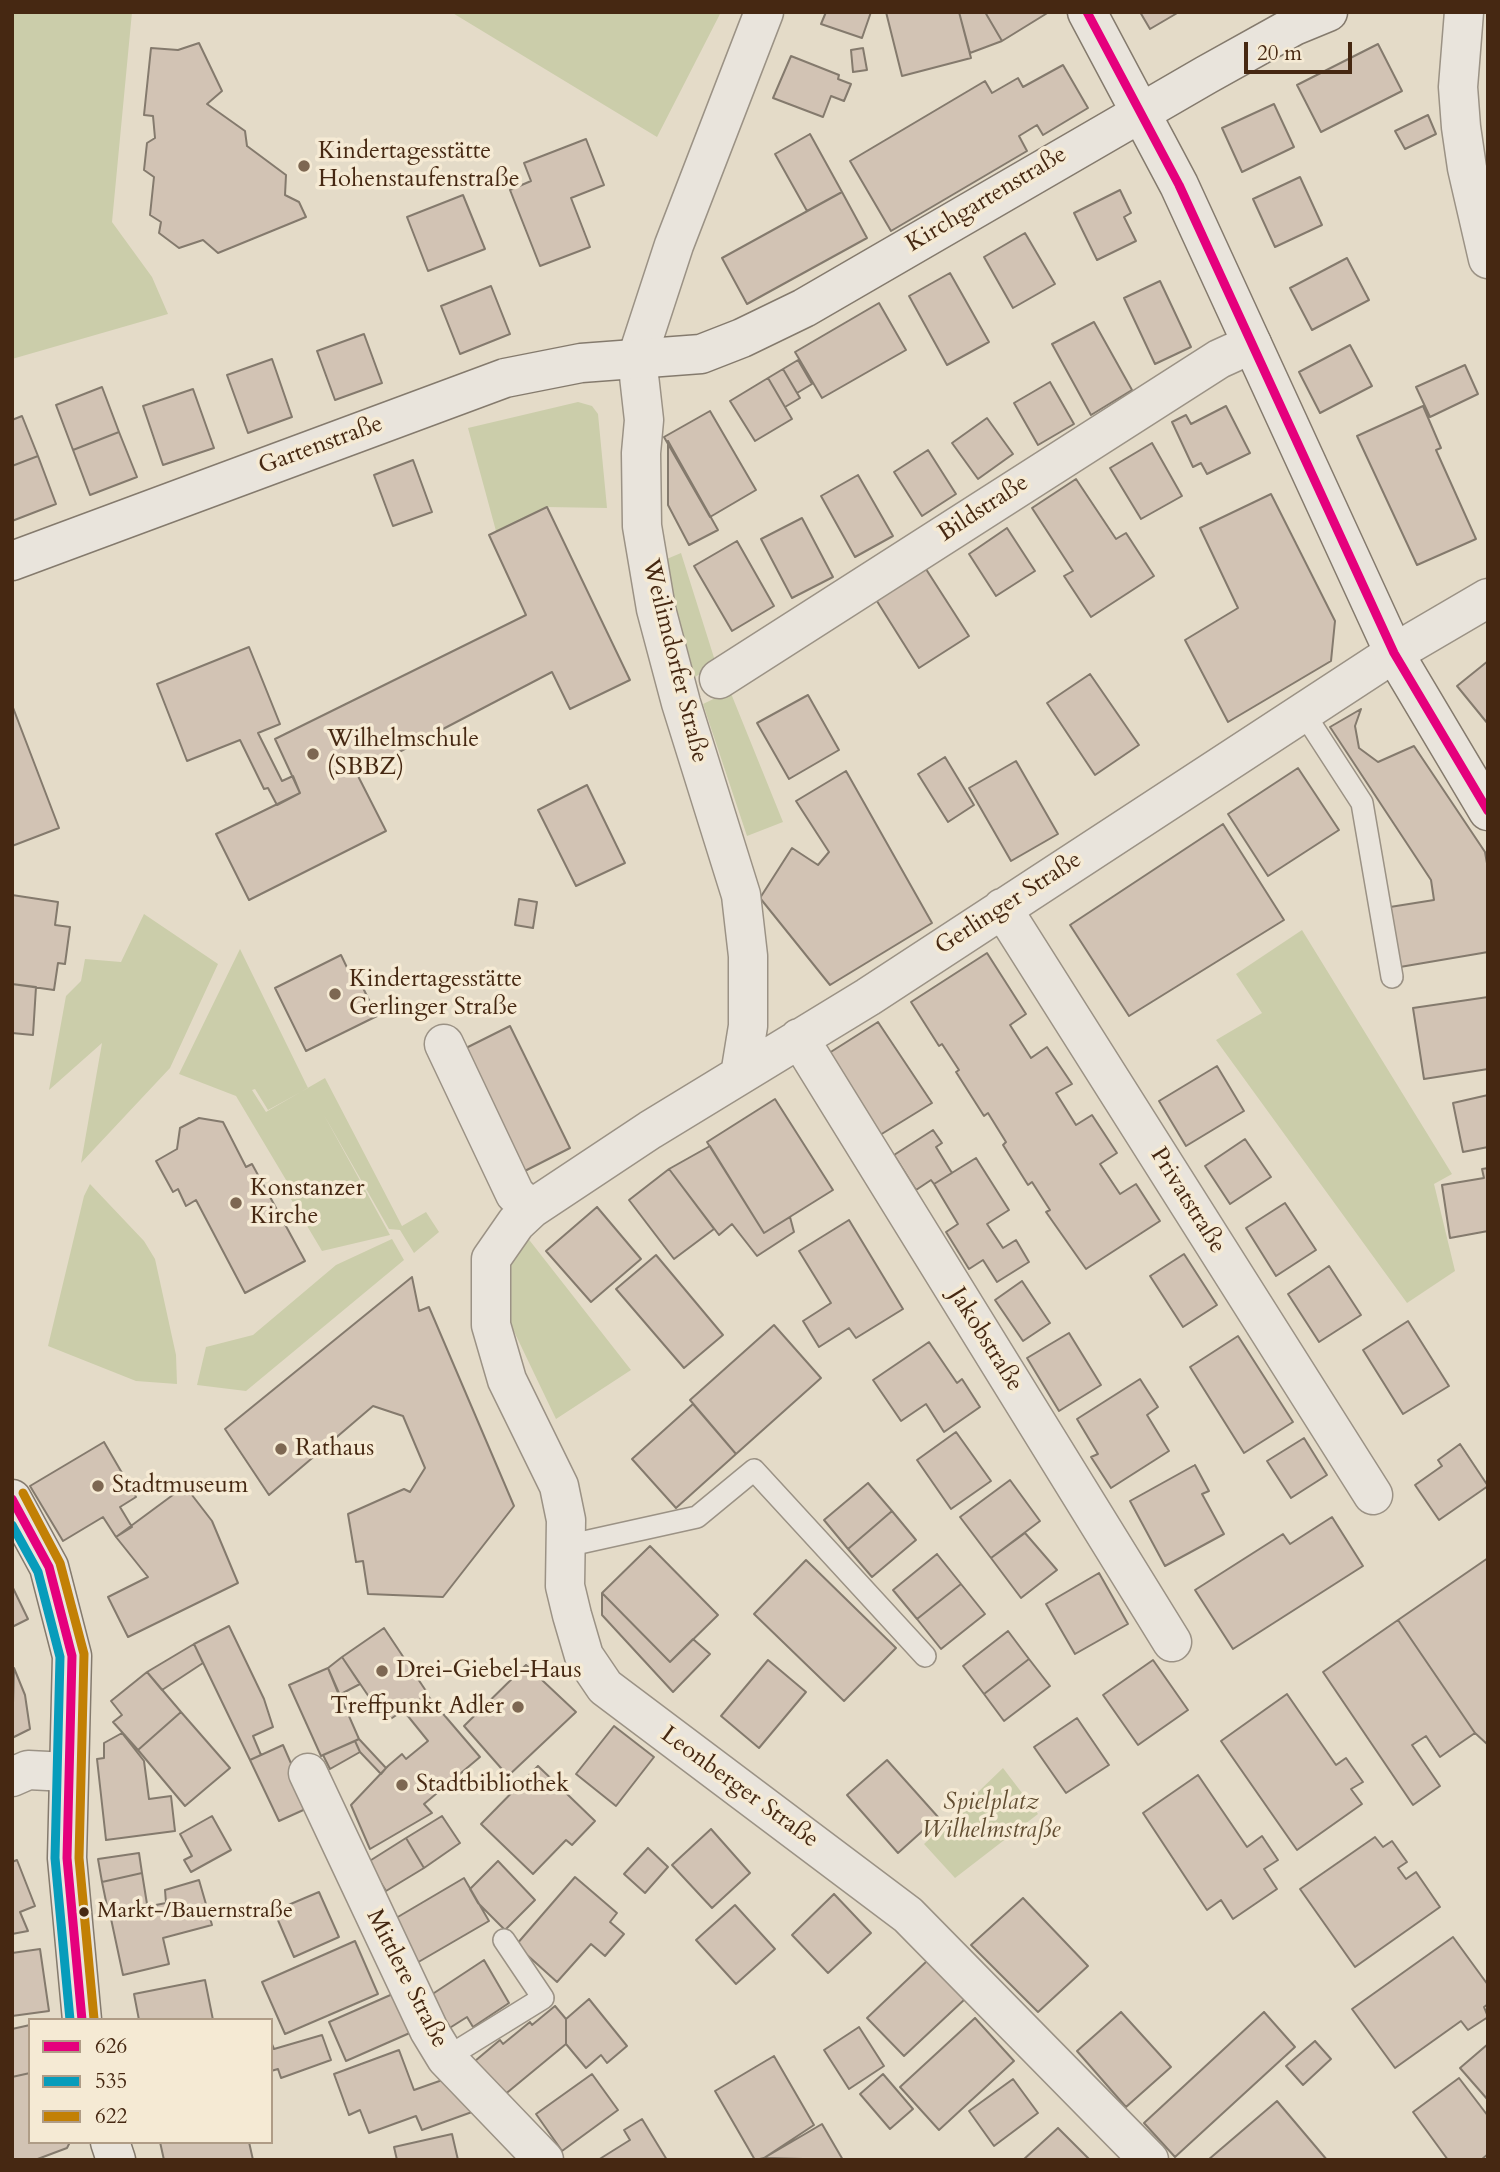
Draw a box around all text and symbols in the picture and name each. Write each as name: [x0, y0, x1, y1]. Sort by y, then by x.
scale bar: [1248, 28, 1356, 72]
text: 20 m: [1257, 39, 1302, 68]
place label: Kindertagesstätte Hohenstaufenstraße: [318, 138, 520, 194]
street label: Kirchgartenstraße: [902, 141, 1072, 259]
marker: Kindertagesstätte Hohenstaufenstraße: [296, 158, 312, 174]
street label: Gartenstraße: [255, 410, 387, 482]
street label: Bildstraße: [933, 469, 1035, 549]
street label: Weilimdorfer Straße: [635, 556, 713, 766]
place label: Wilhelmschule (SBBZ): [327, 726, 479, 782]
marker: Wilhelmschule (SBBZ): [305, 746, 321, 762]
street label: Gerlinger Straße: [930, 846, 1088, 962]
place label: Kindertagesstätte Gerlinger Straße: [349, 966, 522, 1022]
marker: Kindertagesstätte Gerlinger Straße: [327, 986, 343, 1002]
street label: Privatstraße: [1143, 1143, 1231, 1259]
place label: Konstanzer Kirche: [250, 1175, 364, 1231]
marker: Konstanzer Kirche: [228, 1195, 244, 1211]
street label: Jakobstraße: [942, 1283, 1028, 1397]
place label: Rathaus: [295, 1435, 374, 1463]
marker: Rathaus: [273, 1441, 289, 1457]
place label: Stadtmuseum: [112, 1472, 248, 1500]
marker: Stadtmuseum: [90, 1478, 106, 1494]
place label: Drei-Giebel-Haus: [396, 1657, 581, 1685]
marker: Drei-Giebel-Haus: [374, 1663, 390, 1679]
place label: Treffpunkt Adler: [330, 1693, 504, 1721]
marker: Treffpunkt Adler: [510, 1699, 526, 1715]
street label: Leonberger Straße: [654, 1721, 824, 1855]
place label: Stadtbibliothek: [416, 1771, 569, 1799]
marker: Stadtbibliothek: [394, 1777, 410, 1793]
park label: Spielplatz Wilhelmstraße: [921, 1789, 1061, 1845]
place label: Markt-/Bauernstraße: [97, 1899, 293, 1925]
marker: Markt-/Bauernstraße: [77, 1905, 91, 1919]
street label: Mittlere Straße: [359, 1905, 453, 2053]
legend: [28, 2018, 273, 2144]
text: 626: [95, 2032, 127, 2061]
text: 535: [95, 2067, 127, 2096]
text: 622: [95, 2102, 127, 2131]

